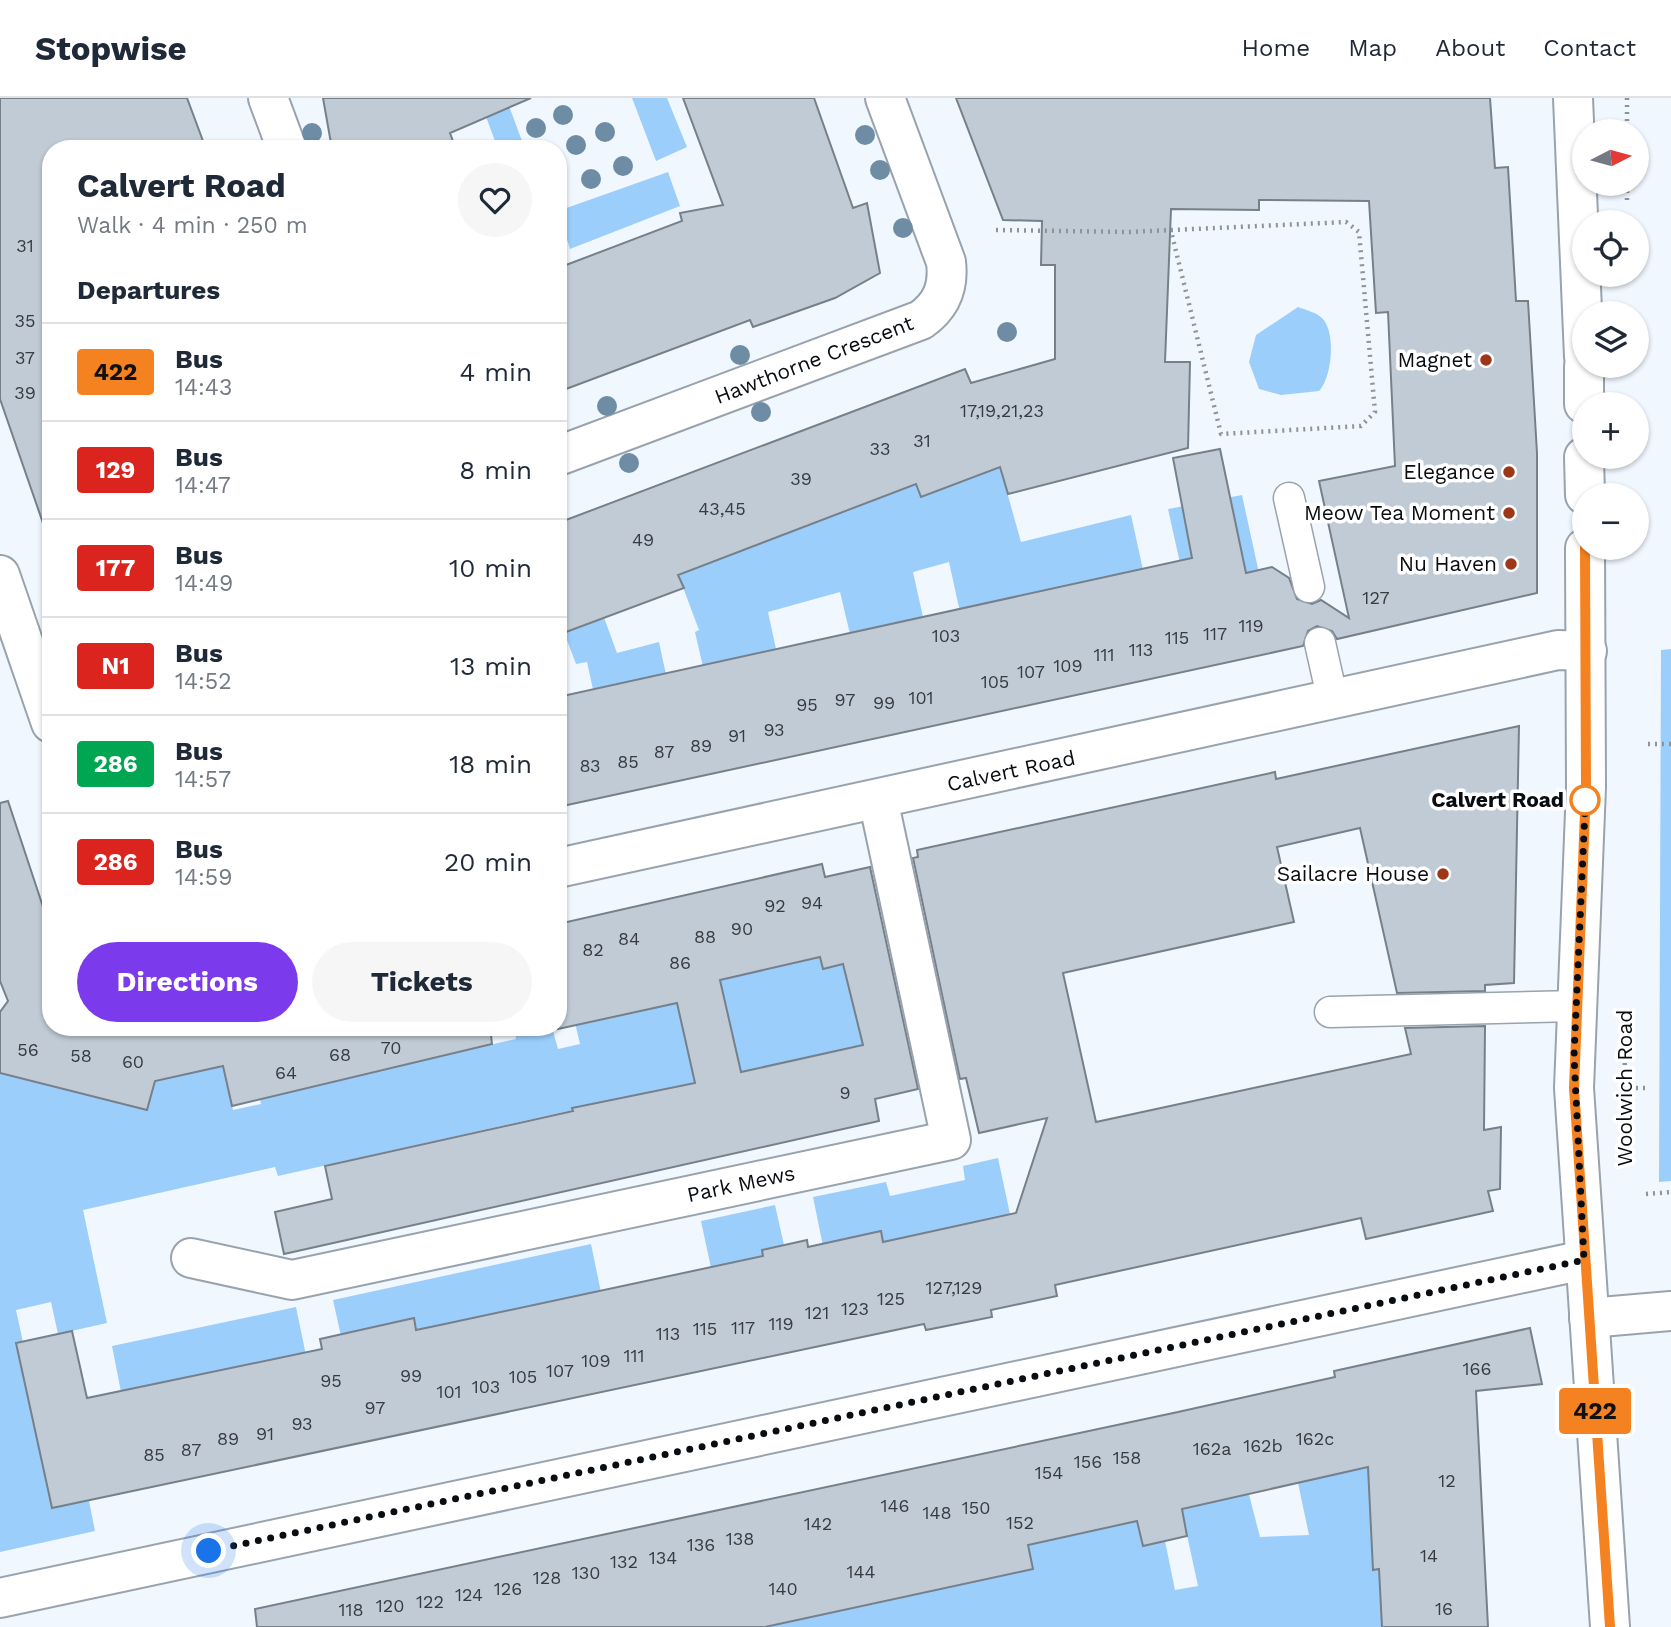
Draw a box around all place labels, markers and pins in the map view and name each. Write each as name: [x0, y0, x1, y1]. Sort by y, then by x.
place label: Magnet: [1398, 347, 1472, 372]
marker: Magnet: [1478, 352, 1494, 368]
place label: Elegance: [1403, 459, 1495, 484]
marker: Elegance: [1501, 464, 1517, 480]
place label: Meow Tea Moment: [1304, 500, 1495, 525]
marker: Meow Tea Moment: [1501, 505, 1517, 521]
place label: Nu Haven: [1399, 551, 1497, 576]
marker: Nu Haven: [1503, 556, 1519, 572]
marker: Calvert Road: [1570, 785, 1600, 815]
place label: Calvert Road: [1431, 787, 1564, 812]
place label: Sailacre House: [1277, 861, 1429, 886]
marker: Sailacre House: [1435, 866, 1451, 882]

